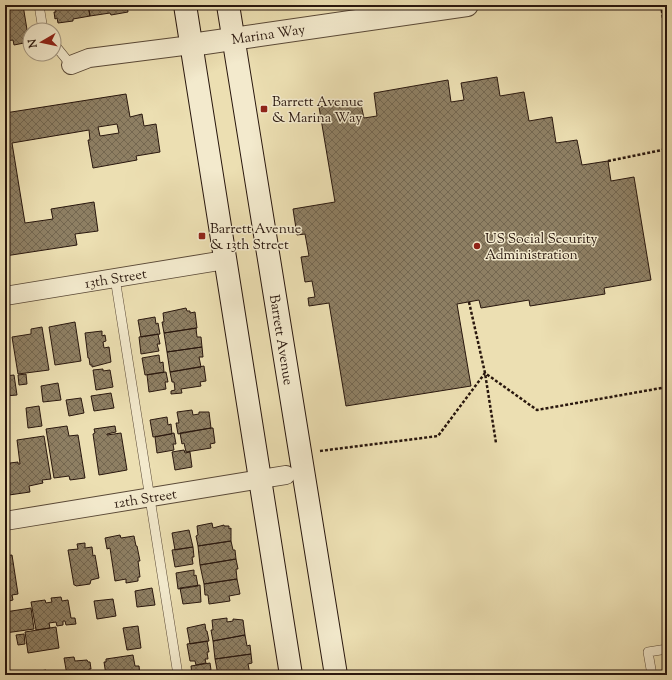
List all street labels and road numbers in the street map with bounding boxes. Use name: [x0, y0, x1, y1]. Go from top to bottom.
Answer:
street label: Marina Way: [230, 21, 307, 51]
street label: 13th Street: [83, 265, 149, 295]
street label: Barrett Avenue: [263, 293, 297, 387]
street label: 12th Street: [113, 485, 179, 515]

